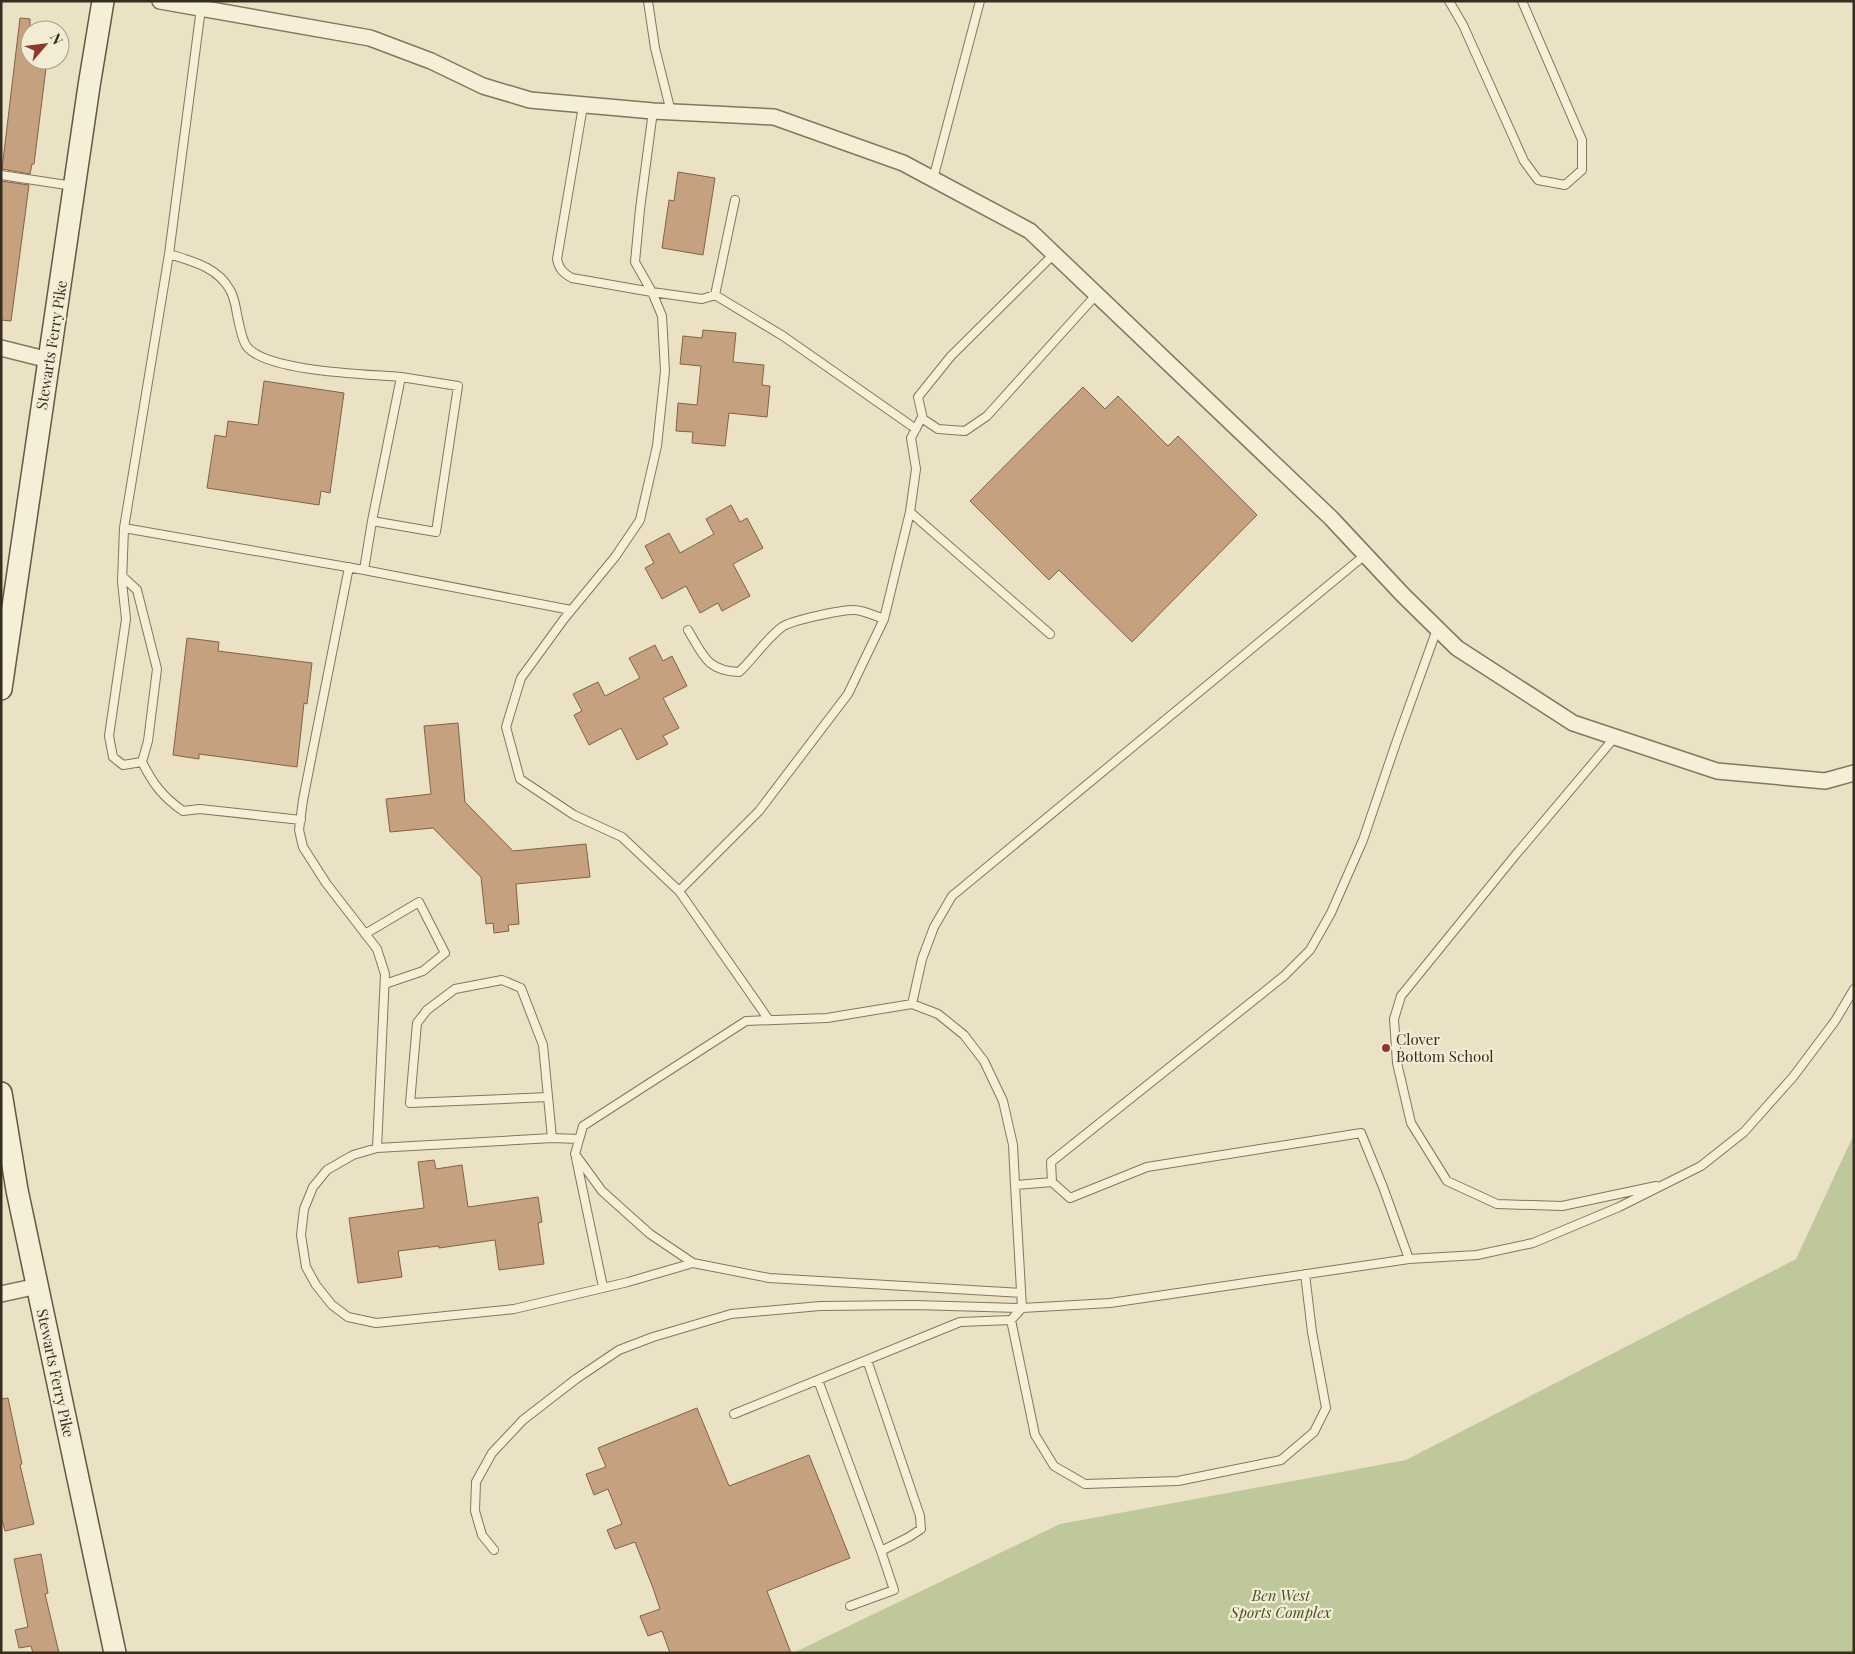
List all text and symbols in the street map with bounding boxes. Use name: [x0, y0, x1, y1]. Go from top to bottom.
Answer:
north arrow: [20, 20, 70, 70]
text: N: [46, 30, 68, 48]
street label: Stewarts Ferry Pike: [31, 279, 71, 411]
place label: Clover Bottom School: [1396, 1029, 1494, 1066]
marker: Clover Bottom School: [1380, 1042, 1392, 1054]
street label: Stewarts Ferry Pike: [33, 1307, 79, 1439]
park label: Ben West Sports Complex: [1230, 1585, 1332, 1622]

